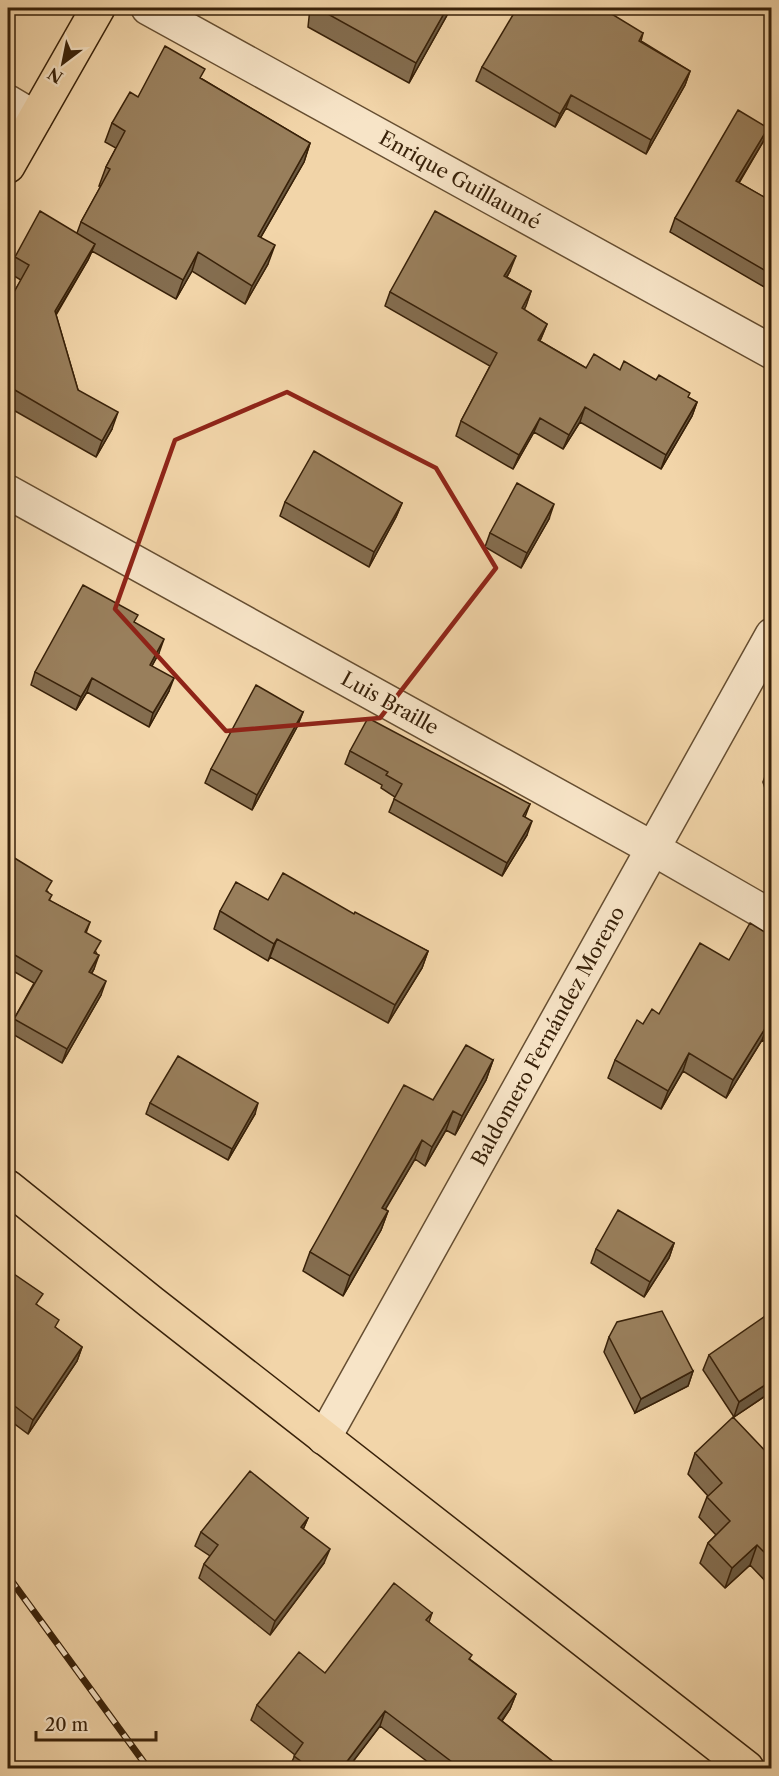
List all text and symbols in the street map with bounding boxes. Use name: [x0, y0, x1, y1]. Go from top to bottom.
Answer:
north arrow: [33, 33, 93, 93]
text: N: [44, 64, 66, 88]
street label: Enrique Guillaumé: [375, 126, 545, 234]
street label: Luis Braille: [337, 666, 443, 740]
street label: Baldomero Fernández Moreno: [466, 902, 630, 1170]
scale bar: [36, 1704, 156, 1742]
text: 20 m: [45, 1714, 89, 1736]

